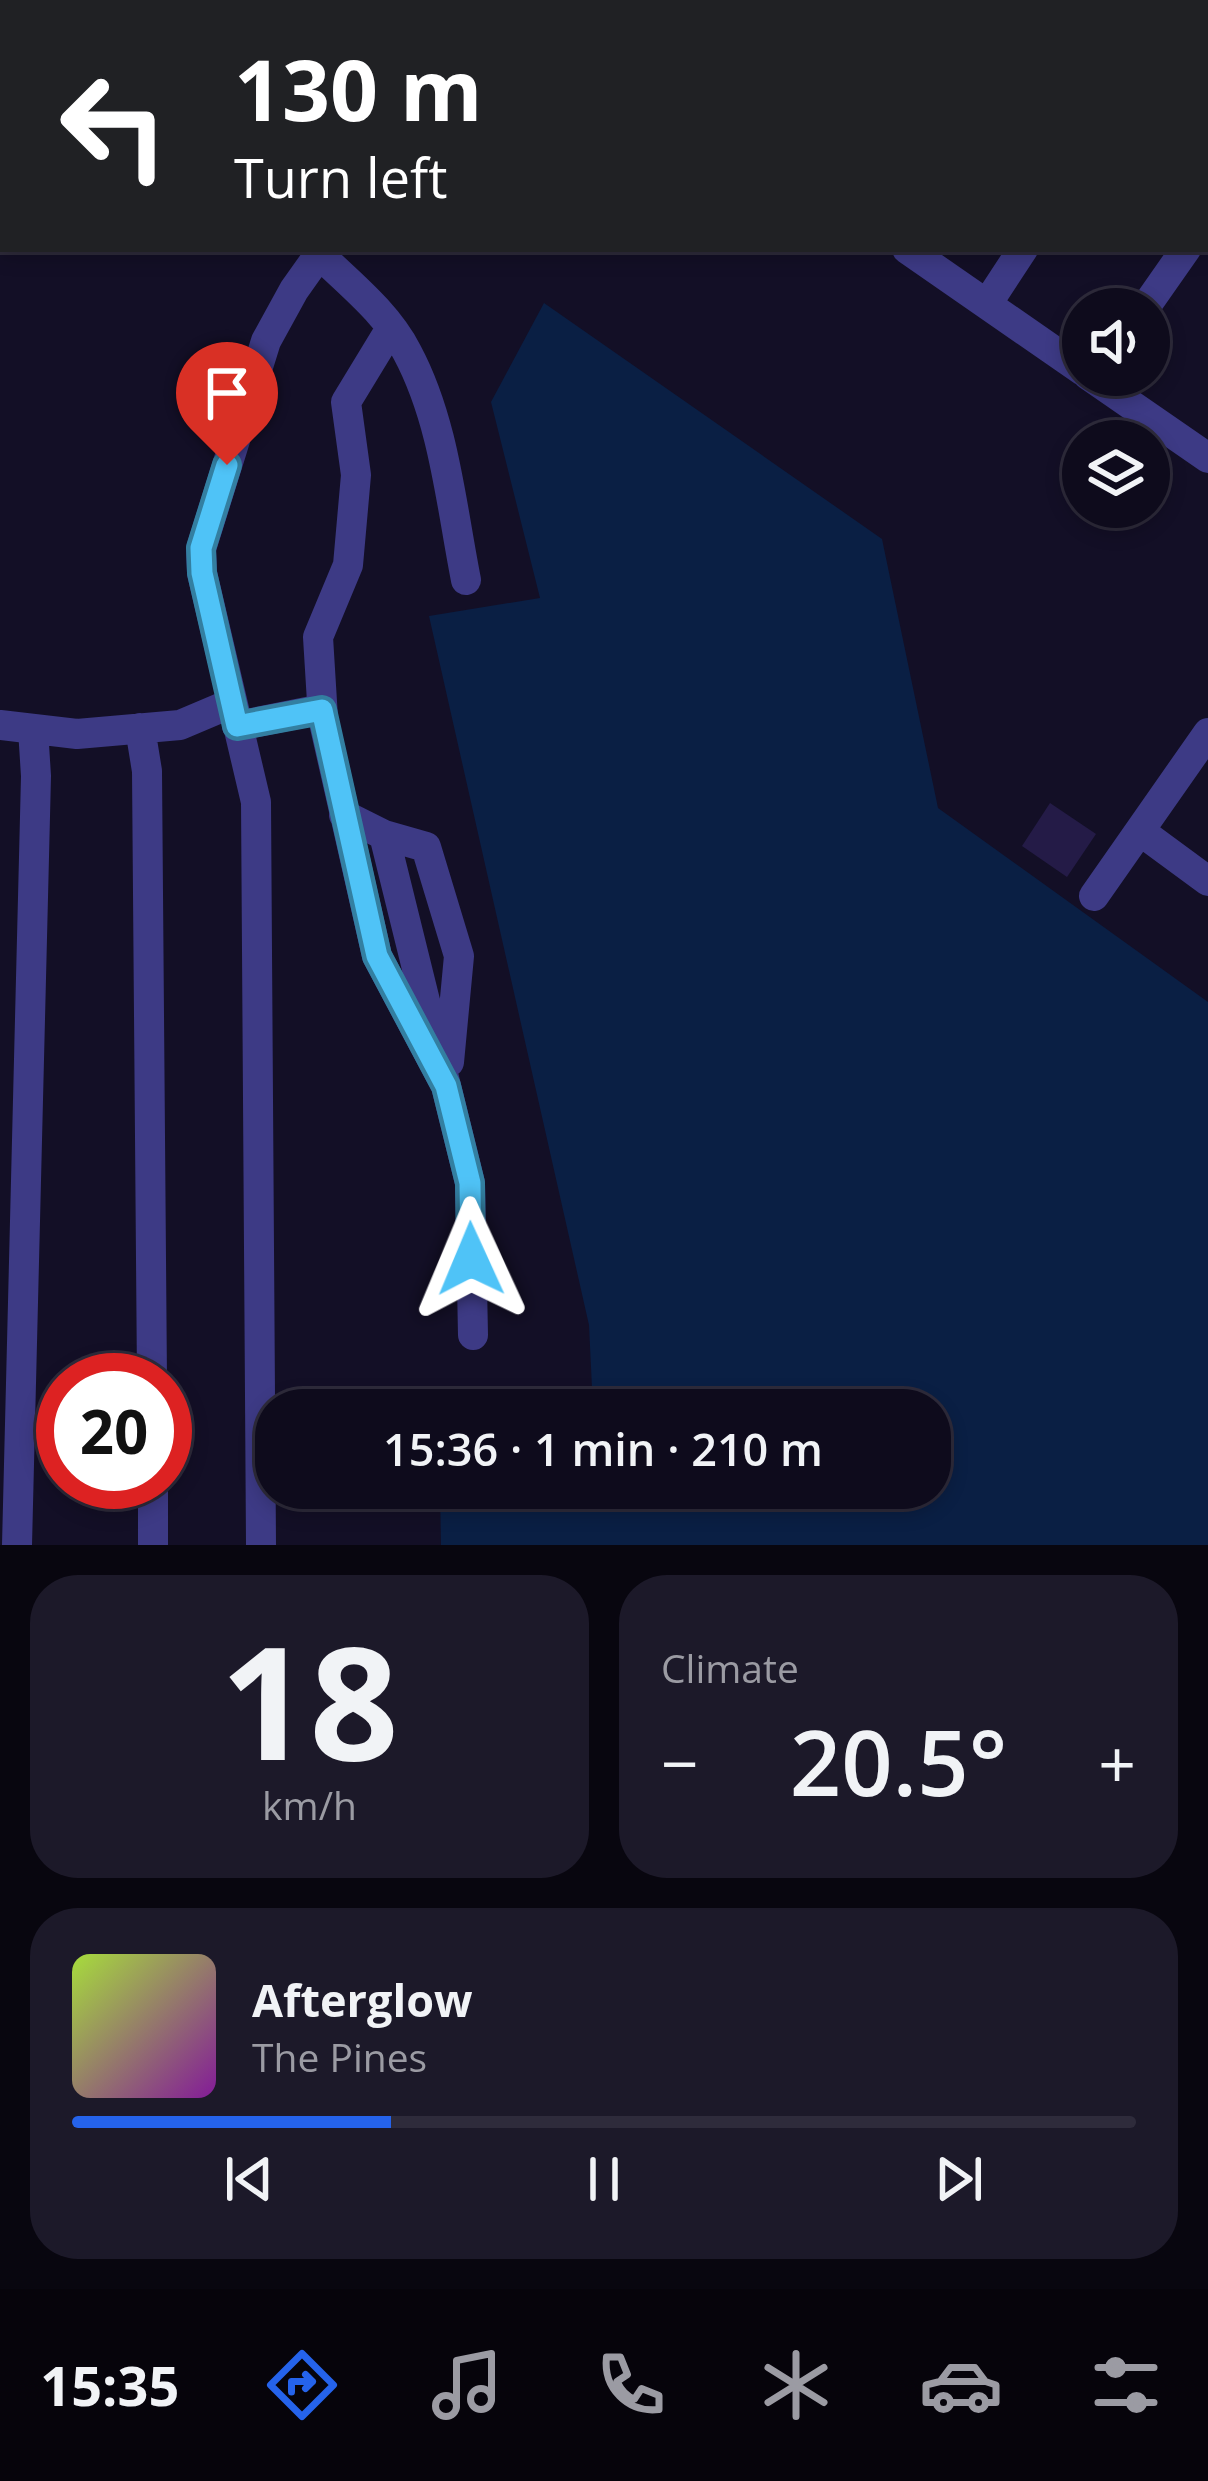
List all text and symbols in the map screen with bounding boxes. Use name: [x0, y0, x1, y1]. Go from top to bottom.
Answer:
text: 130 m: [234, 31, 482, 146]
icon: left: [36, 48, 192, 204]
text: Turn left: [234, 140, 447, 214]
map controls: [1062, 288, 1170, 528]
button: sound: [1062, 288, 1170, 396]
pin: [176, 342, 278, 465]
icon: arrive: [194, 360, 260, 426]
button: layers: [1062, 420, 1170, 528]
position arrow: [408, 1196, 534, 1322]
speed limit sign: 20: [36, 1353, 192, 1509]
text: 15:36 · 1 min · 210 m: [383, 1418, 823, 1479]
text: 18: [220, 1593, 399, 1806]
text: Climate: [661, 1641, 799, 1694]
text: 20.5°: [790, 1700, 1007, 1822]
text: −: [661, 1717, 699, 1807]
text: +: [1098, 1717, 1136, 1807]
text: km/h: [262, 1778, 357, 1831]
text: Afterglow: [252, 1969, 473, 2030]
text: The Pines: [252, 2030, 427, 2083]
icon: previous: [216, 2146, 282, 2212]
icon: pause: [571, 2146, 637, 2212]
icon: next: [926, 2146, 992, 2212]
icon: directions: [260, 2343, 344, 2427]
icon: music: [425, 2343, 509, 2427]
icon: phone: [589, 2343, 673, 2427]
icon: climate: [754, 2343, 838, 2427]
icon: car: [919, 2343, 1003, 2427]
icon: filters: [1084, 2343, 1168, 2427]
text: 15:35: [40, 2348, 179, 2422]

